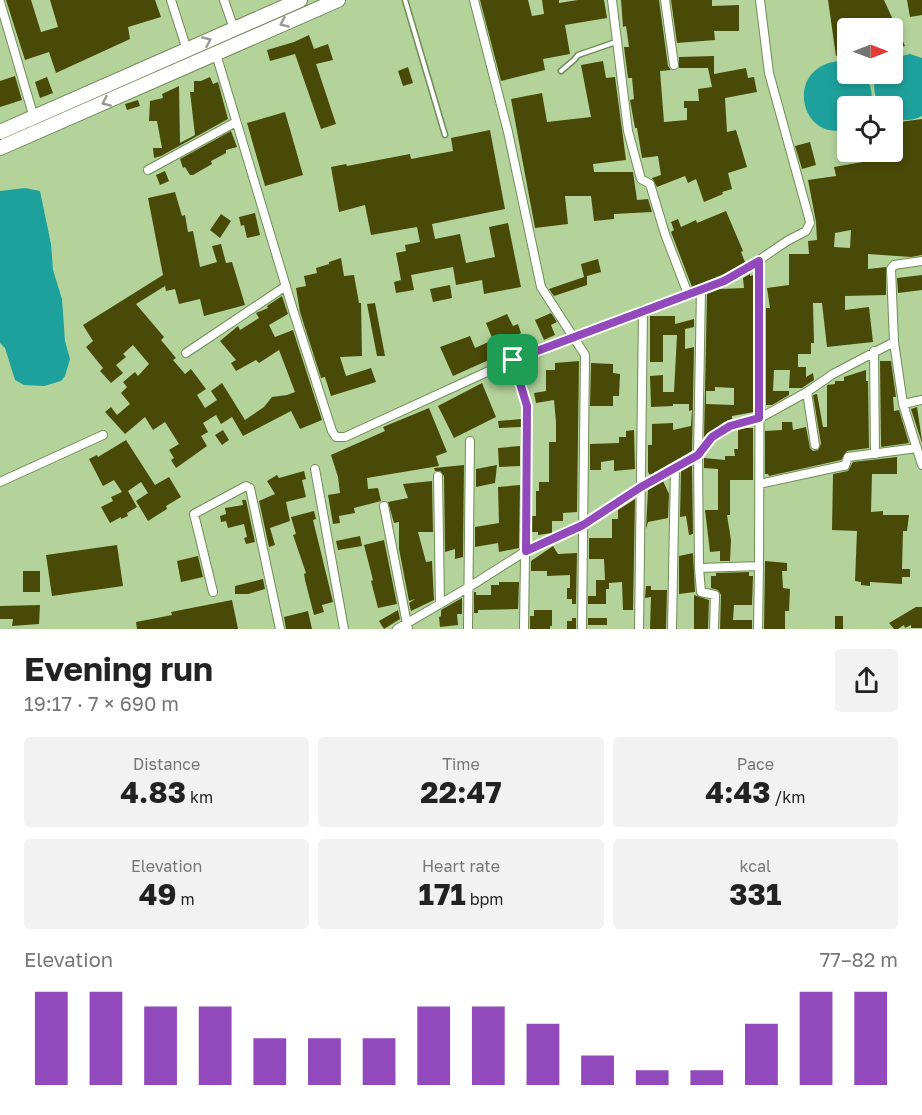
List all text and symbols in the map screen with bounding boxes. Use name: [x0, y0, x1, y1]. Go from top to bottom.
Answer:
one-way arrow: [280, 16, 291, 28]
north arrow: [837, 18, 903, 84]
map controls: [837, 18, 903, 162]
one-way arrow: [201, 36, 212, 48]
one-way arrow: [101, 94, 112, 106]
button: locate: [837, 96, 903, 162]
pin: [487, 334, 538, 385]
icon: arrive: [496, 343, 529, 376]
text: Evening run: [24, 649, 213, 688]
button: share: [835, 649, 898, 712]
text: 19:17 · 7 × 690 m: [24, 691, 179, 715]
text: Distance: [133, 754, 200, 774]
text: Time: [442, 754, 480, 774]
text: Pace: [737, 754, 774, 774]
text: 4.83: [120, 774, 186, 810]
text: 22:47: [420, 774, 502, 810]
text: 4:43: [705, 774, 771, 810]
text: km: [186, 787, 213, 807]
text: /km: [771, 787, 805, 807]
text: Elevation: [131, 856, 202, 876]
text: Heart rate: [422, 856, 500, 876]
text: kcal: [740, 856, 771, 876]
text: 49: [139, 876, 176, 912]
text: 171: [418, 876, 466, 912]
text: 331: [729, 876, 781, 912]
text: m: [176, 889, 195, 909]
text: bpm: [466, 889, 504, 909]
text: Elevation: [24, 947, 113, 971]
text: 77–82 m: [820, 947, 898, 971]

